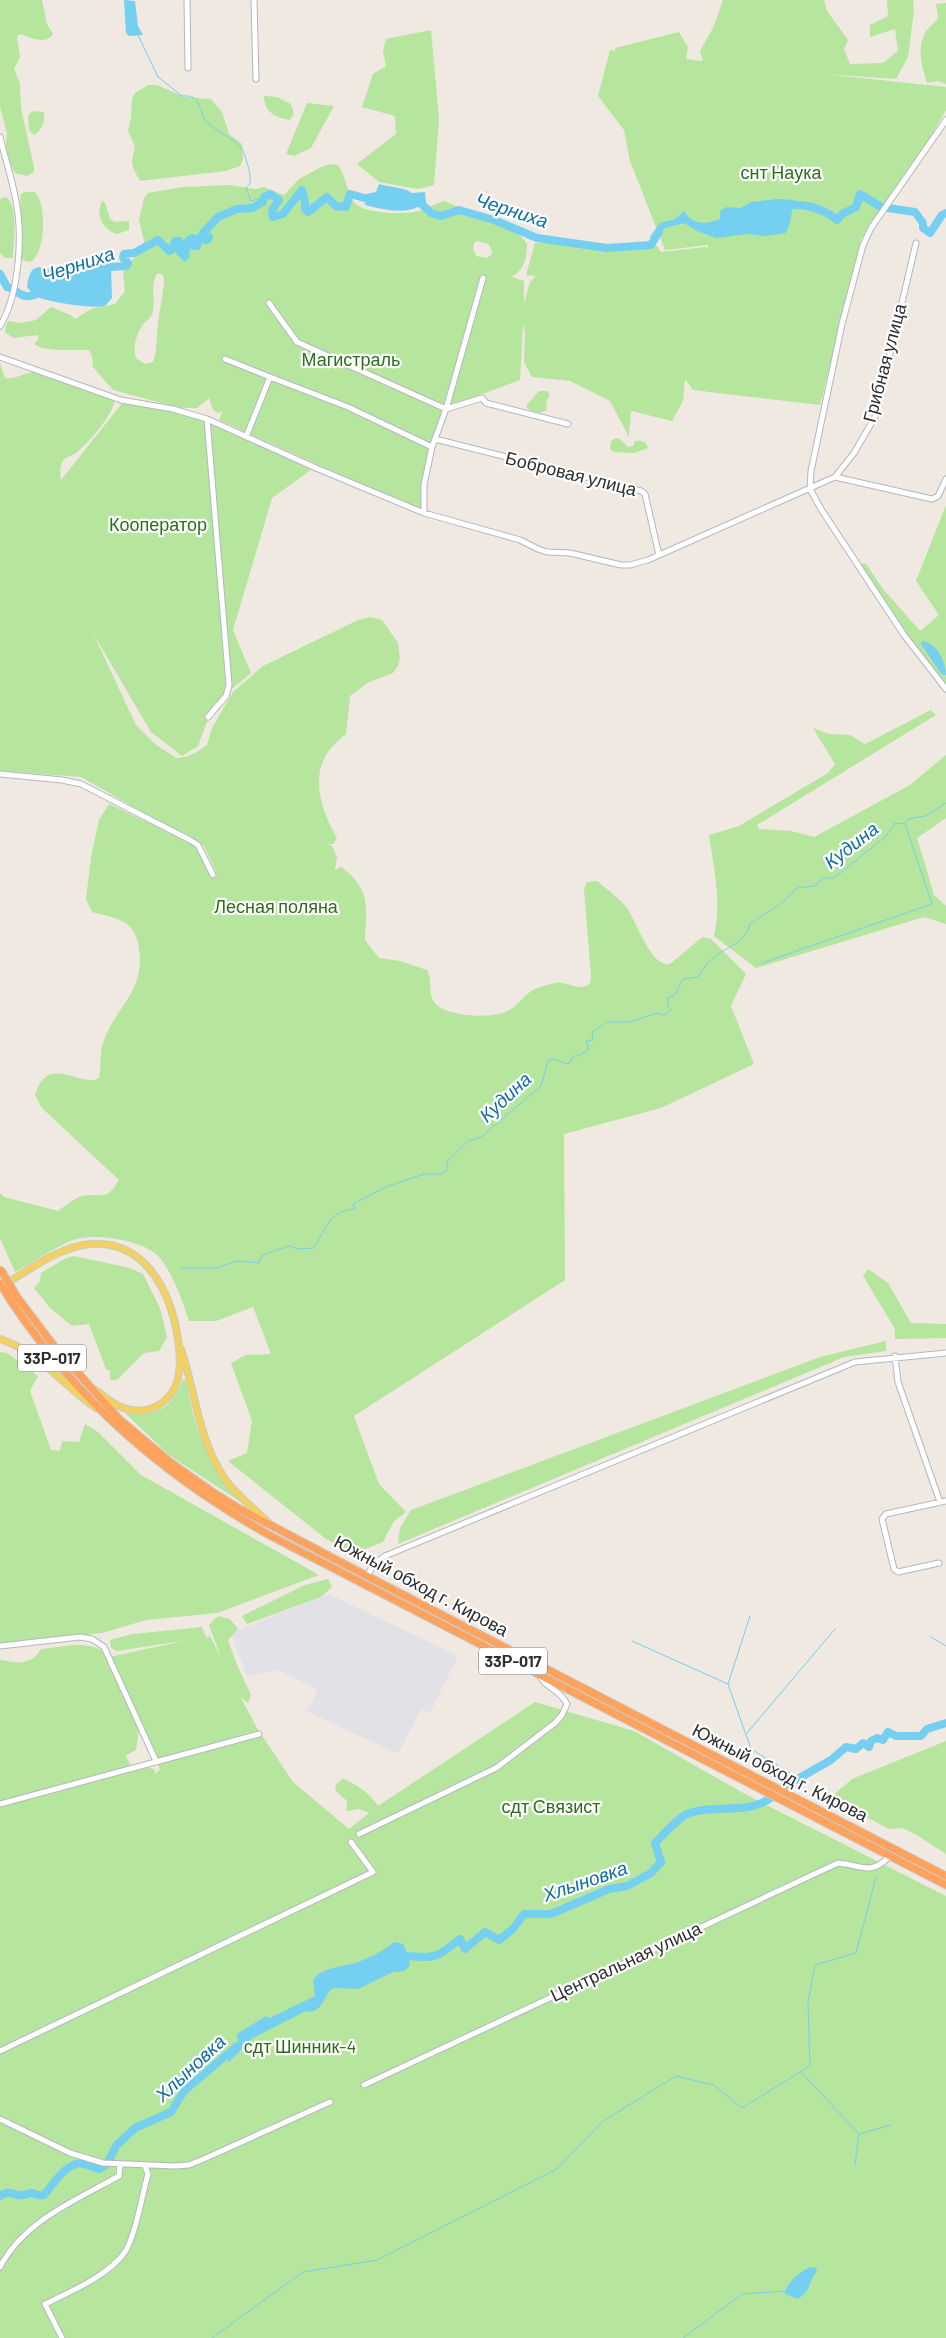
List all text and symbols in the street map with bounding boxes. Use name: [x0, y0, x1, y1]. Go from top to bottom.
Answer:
park label: снт Наука: [741, 161, 822, 183]
water label: Черниха: [473, 187, 551, 232]
water label: Черниха: [39, 241, 117, 286]
street label: Грибная улица: [858, 300, 911, 424]
park label: Магистраль: [302, 348, 400, 370]
street label: Бобровая улица: [503, 446, 640, 500]
park label: Кооператор: [109, 513, 207, 535]
water label: Кудина: [819, 816, 882, 873]
park label: Лесная поляна: [214, 895, 339, 917]
water label: Кудина: [474, 1067, 535, 1126]
road number: 33Р-017: [18, 1345, 86, 1372]
street label: Южный обход г. Кирова: [331, 1530, 513, 1641]
road number: 33Р-017: [479, 1648, 547, 1674]
street label: Южный обход г. Кирова: [689, 1718, 873, 1826]
park label: сдт Связист: [501, 1795, 601, 1817]
water label: Хлыновка: [539, 1855, 630, 1906]
street label: Центральная улица: [547, 1916, 706, 2006]
water label: Хлыновка: [149, 2029, 230, 2107]
park label: сдт Шинник-4: [244, 2035, 356, 2057]

